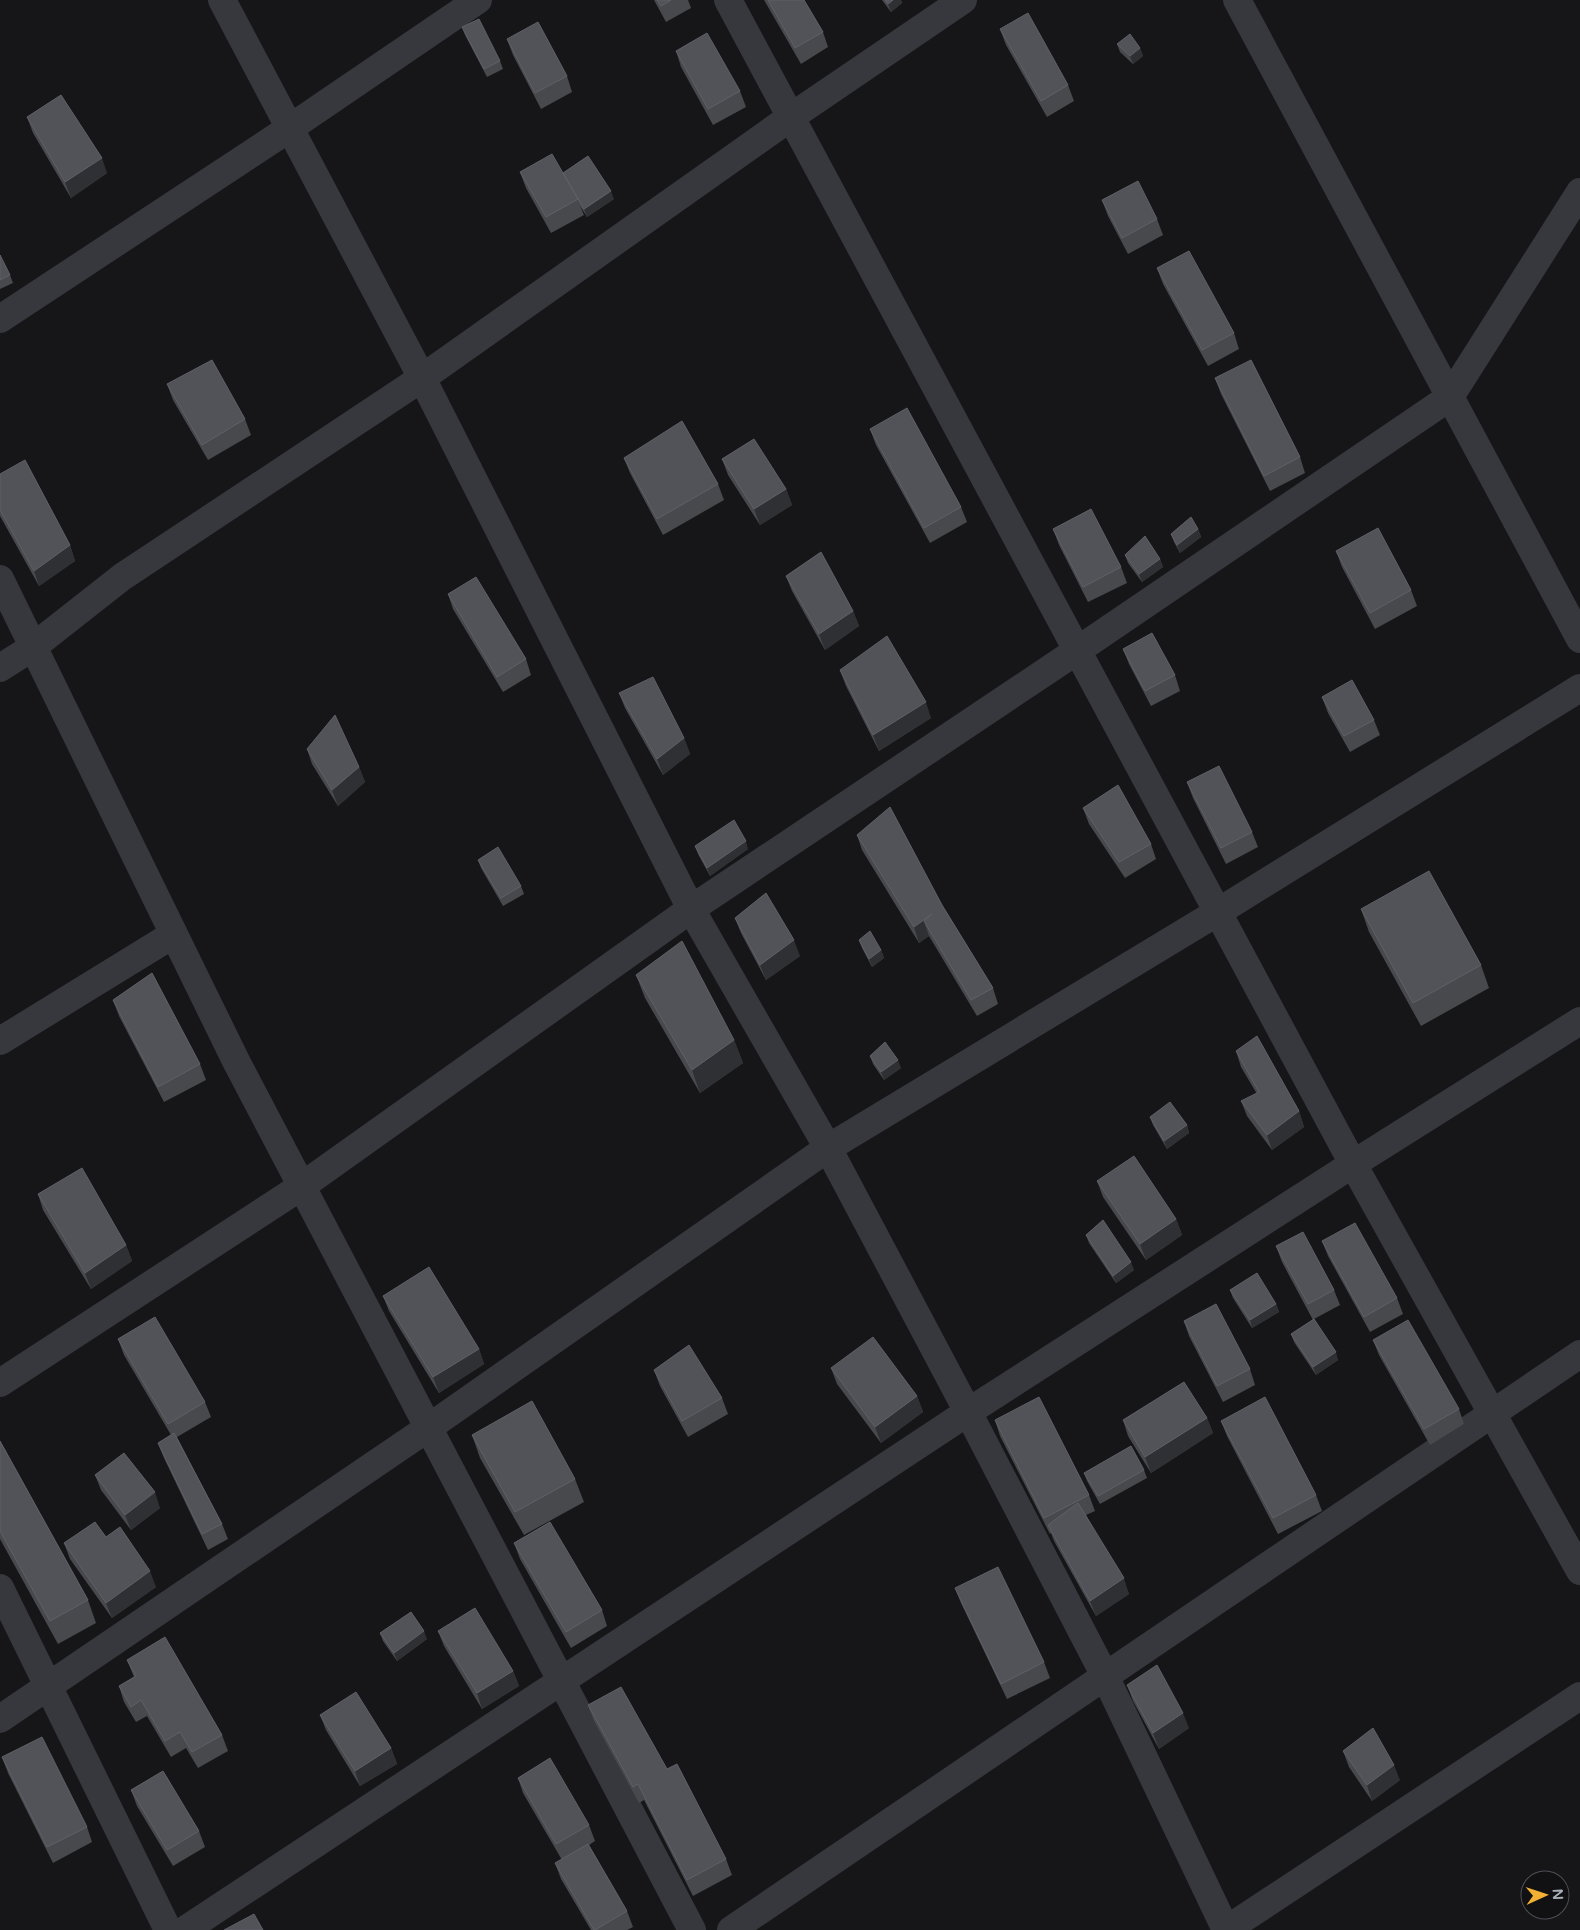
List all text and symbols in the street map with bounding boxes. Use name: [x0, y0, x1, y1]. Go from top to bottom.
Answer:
north arrow: [1520, 1870, 1570, 1920]
text: N: [1549, 1888, 1566, 1900]

